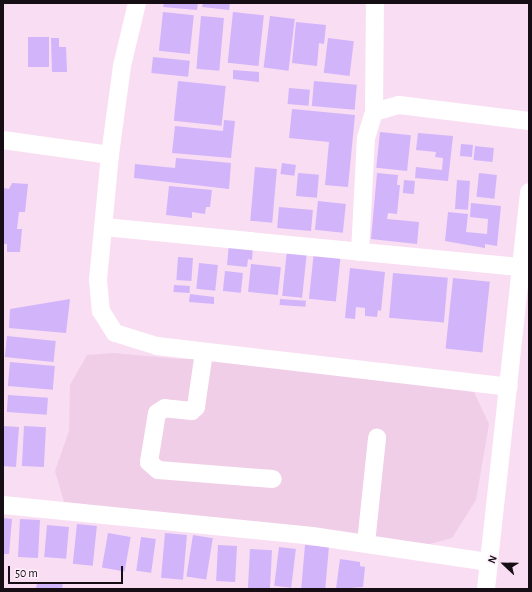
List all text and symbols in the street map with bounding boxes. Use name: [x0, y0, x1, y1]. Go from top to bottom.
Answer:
north arrow: [484, 544, 524, 584]
text: N: [486, 554, 499, 565]
scale bar: [10, 558, 125, 584]
text: 50 m: [15, 567, 38, 579]

